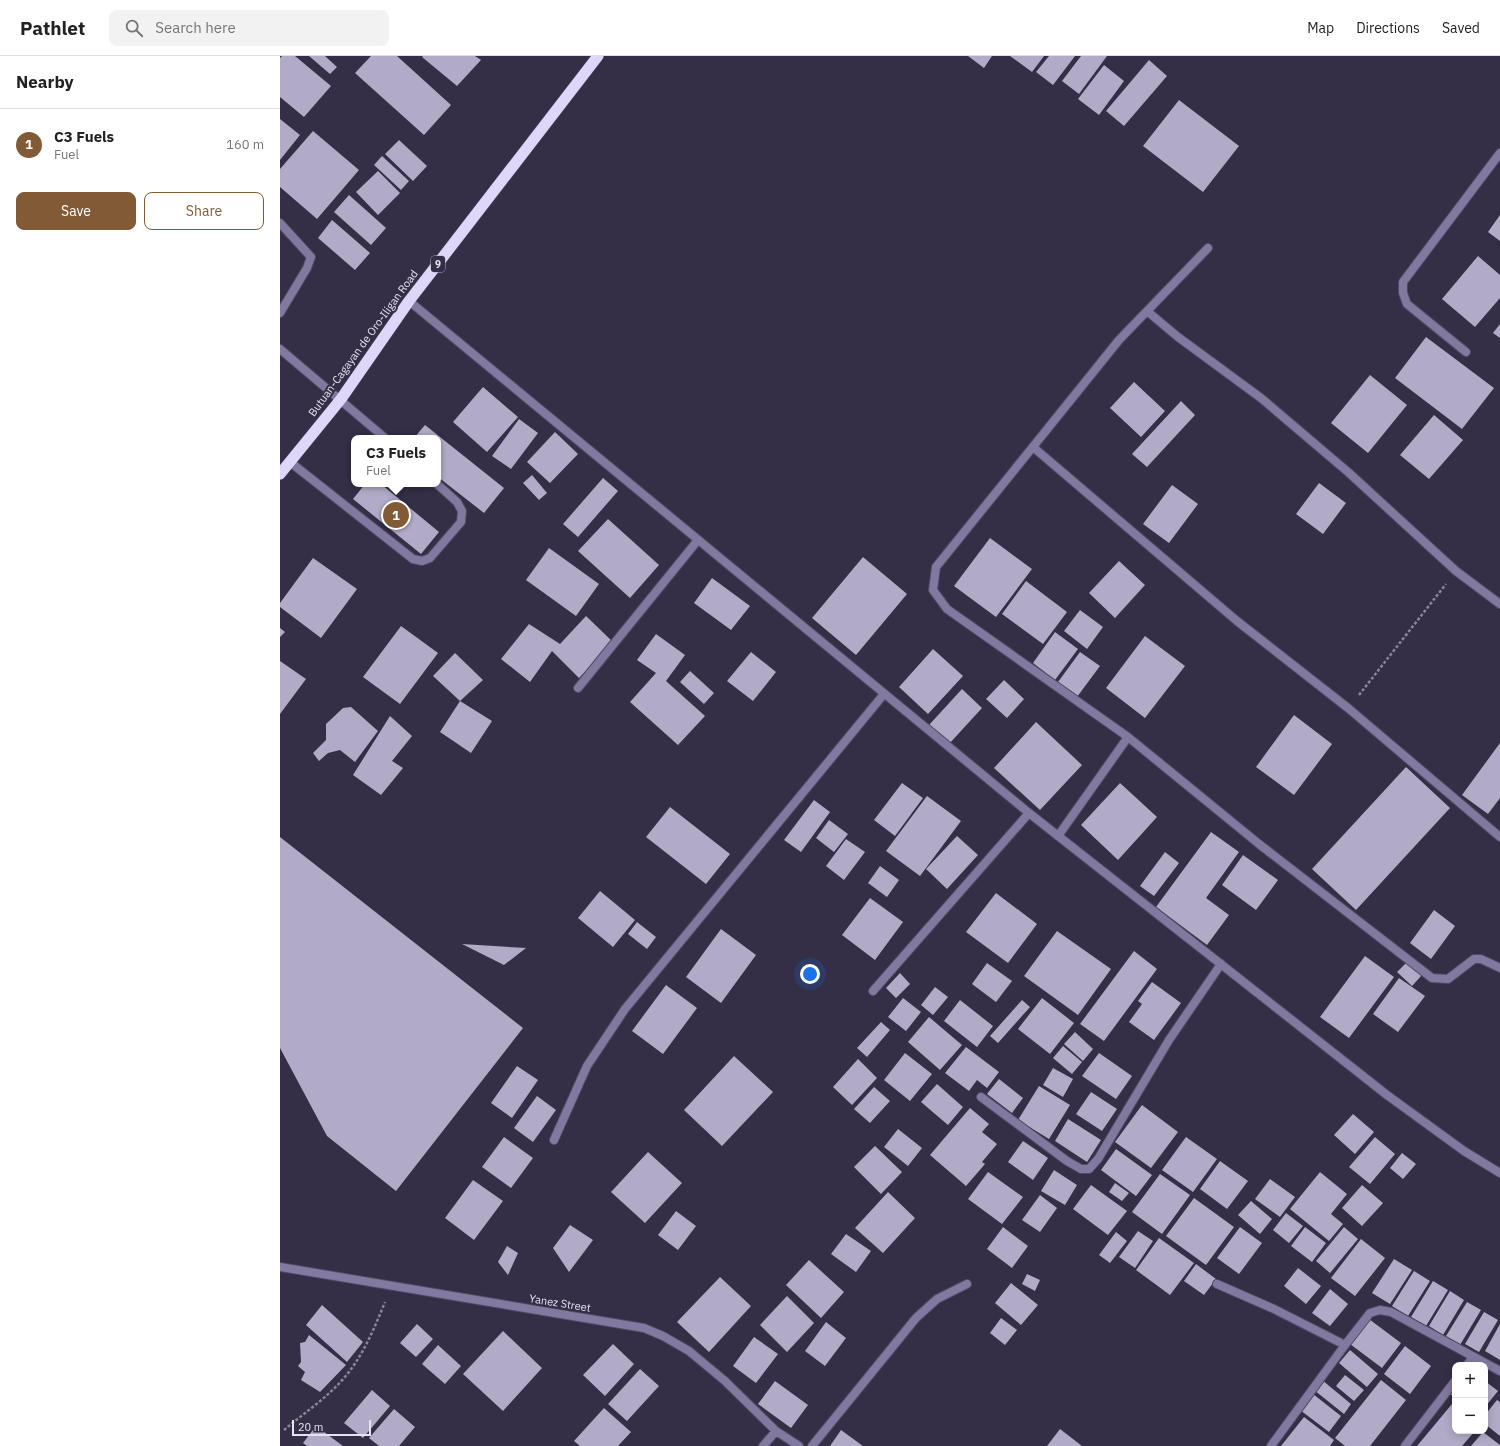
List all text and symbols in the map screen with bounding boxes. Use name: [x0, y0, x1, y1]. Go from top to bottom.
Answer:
search box: [109, 10, 389, 46]
text: Pathlet: [20, 16, 85, 40]
icon: search: [123, 17, 145, 39]
text: Search here: [155, 18, 236, 37]
text: Map: [1307, 19, 1334, 37]
text: Directions: [1356, 19, 1420, 37]
text: Saved: [1442, 19, 1480, 37]
text: Nearby: [16, 71, 74, 93]
text: C3 Fuels: [54, 127, 114, 146]
text: 1: [25, 136, 33, 153]
text: 160 m: [226, 136, 264, 153]
text: Fuel: [54, 146, 79, 163]
button: Save: [16, 192, 136, 230]
button: Share: [144, 192, 264, 230]
road number: 9: [431, 256, 445, 272]
street label: Butuan-Cagayan de Oro-Iligan Road: [305, 267, 421, 419]
popup: [351, 435, 441, 487]
text: C3 Fuels: [366, 443, 426, 462]
text: Fuel: [366, 462, 391, 479]
pin: 1: [383, 500, 409, 530]
your location: [800, 964, 820, 984]
street label: Yanez Street: [528, 1291, 592, 1315]
map controls: [1452, 1362, 1488, 1434]
button: +: [1452, 1362, 1488, 1398]
button: −: [1452, 1398, 1488, 1434]
scale bar: [292, 1418, 371, 1437]
text: 20 m: [298, 1420, 323, 1434]

